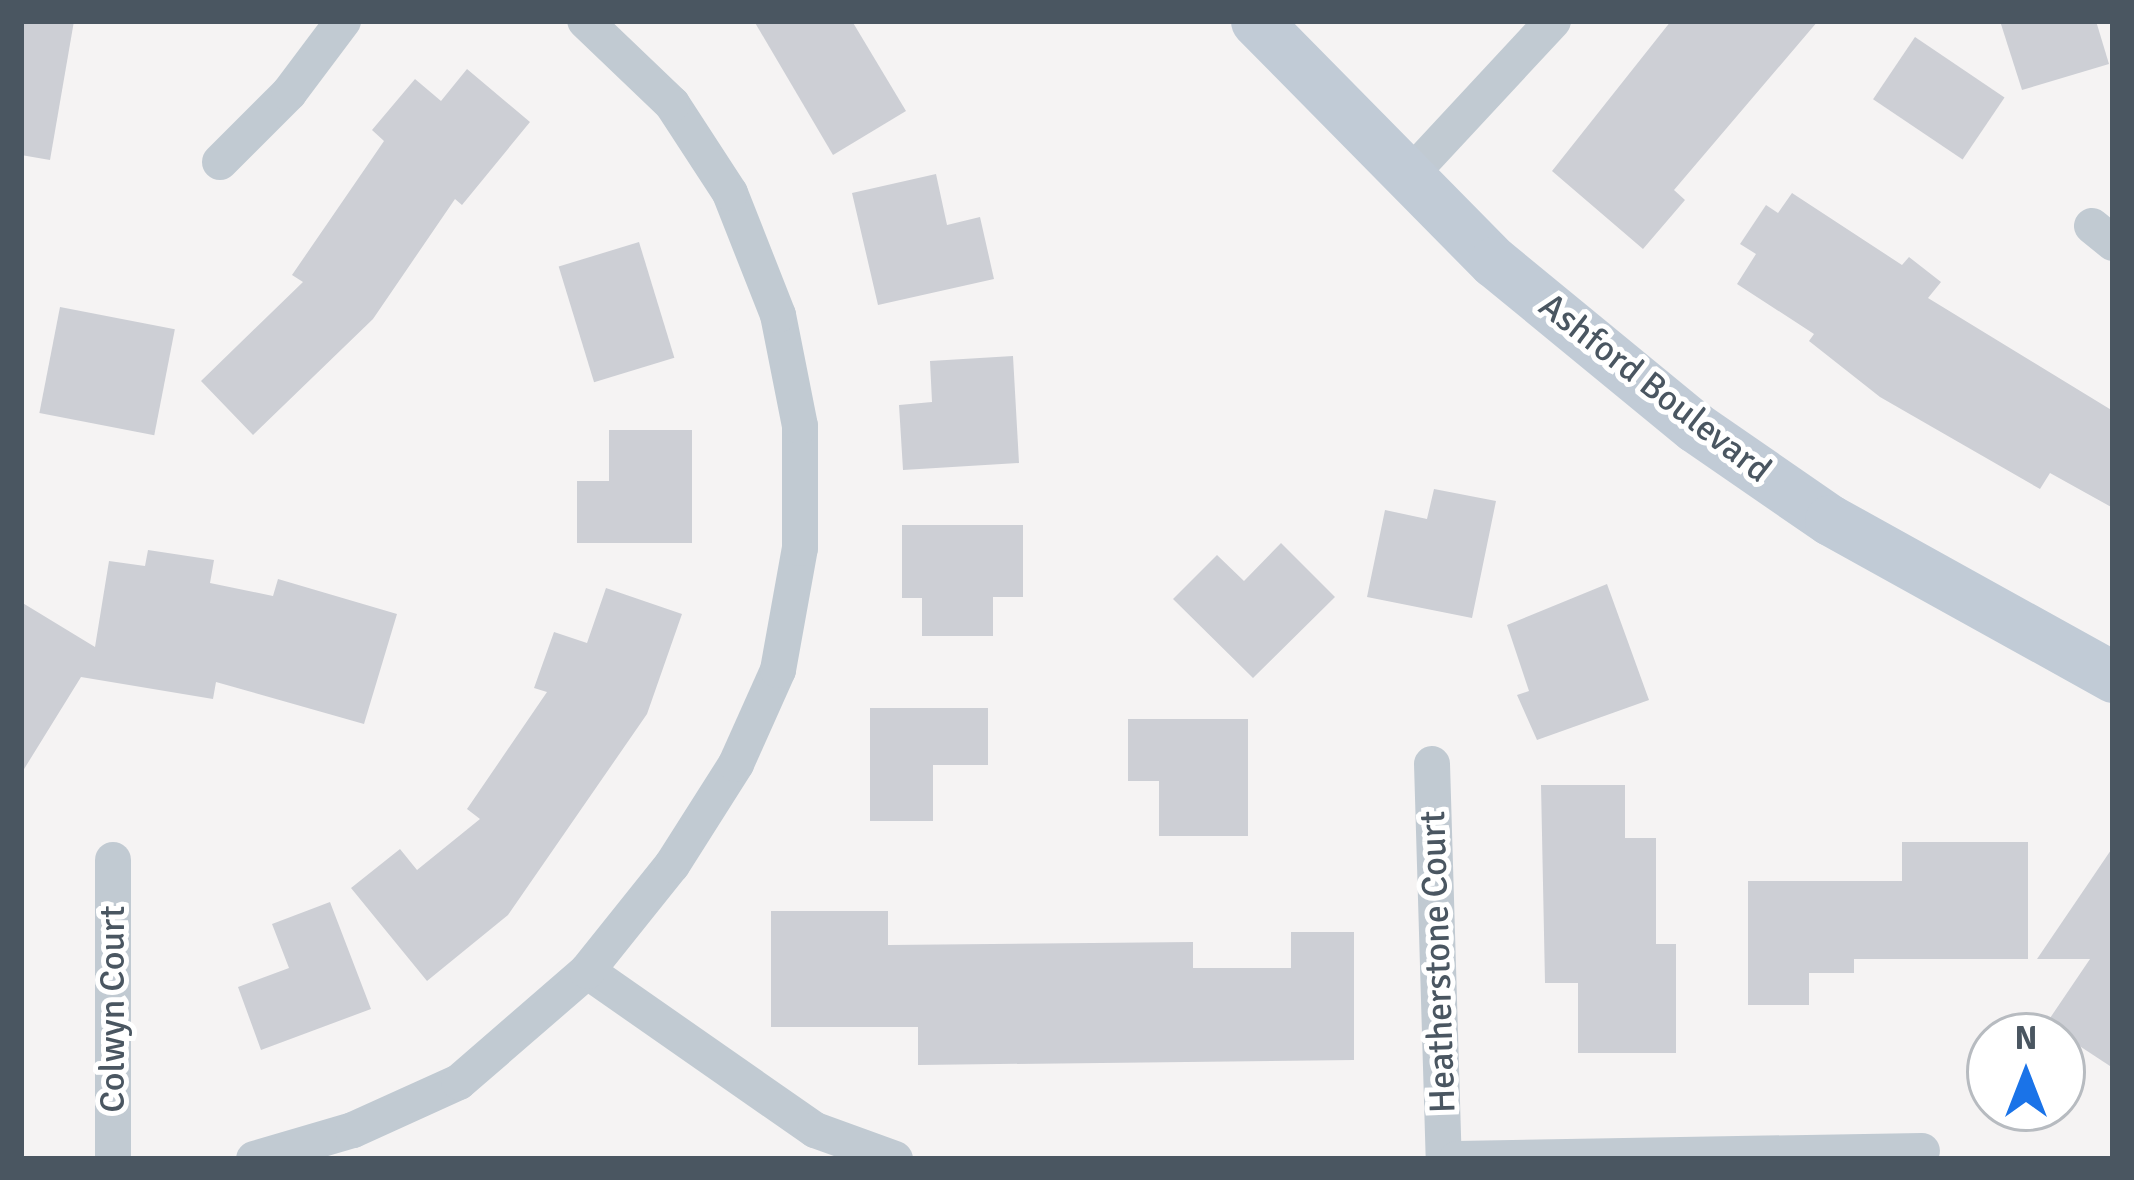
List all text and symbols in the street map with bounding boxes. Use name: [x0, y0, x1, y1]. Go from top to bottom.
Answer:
street label: Ashford Boulevard: [1530, 284, 1780, 492]
street label: Heatherstone Court: [1411, 810, 1465, 1114]
street label: Colwyn Court: [91, 905, 135, 1113]
north arrow: [1966, 1012, 2086, 1132]
text: N: [2015, 1018, 2037, 1059]

